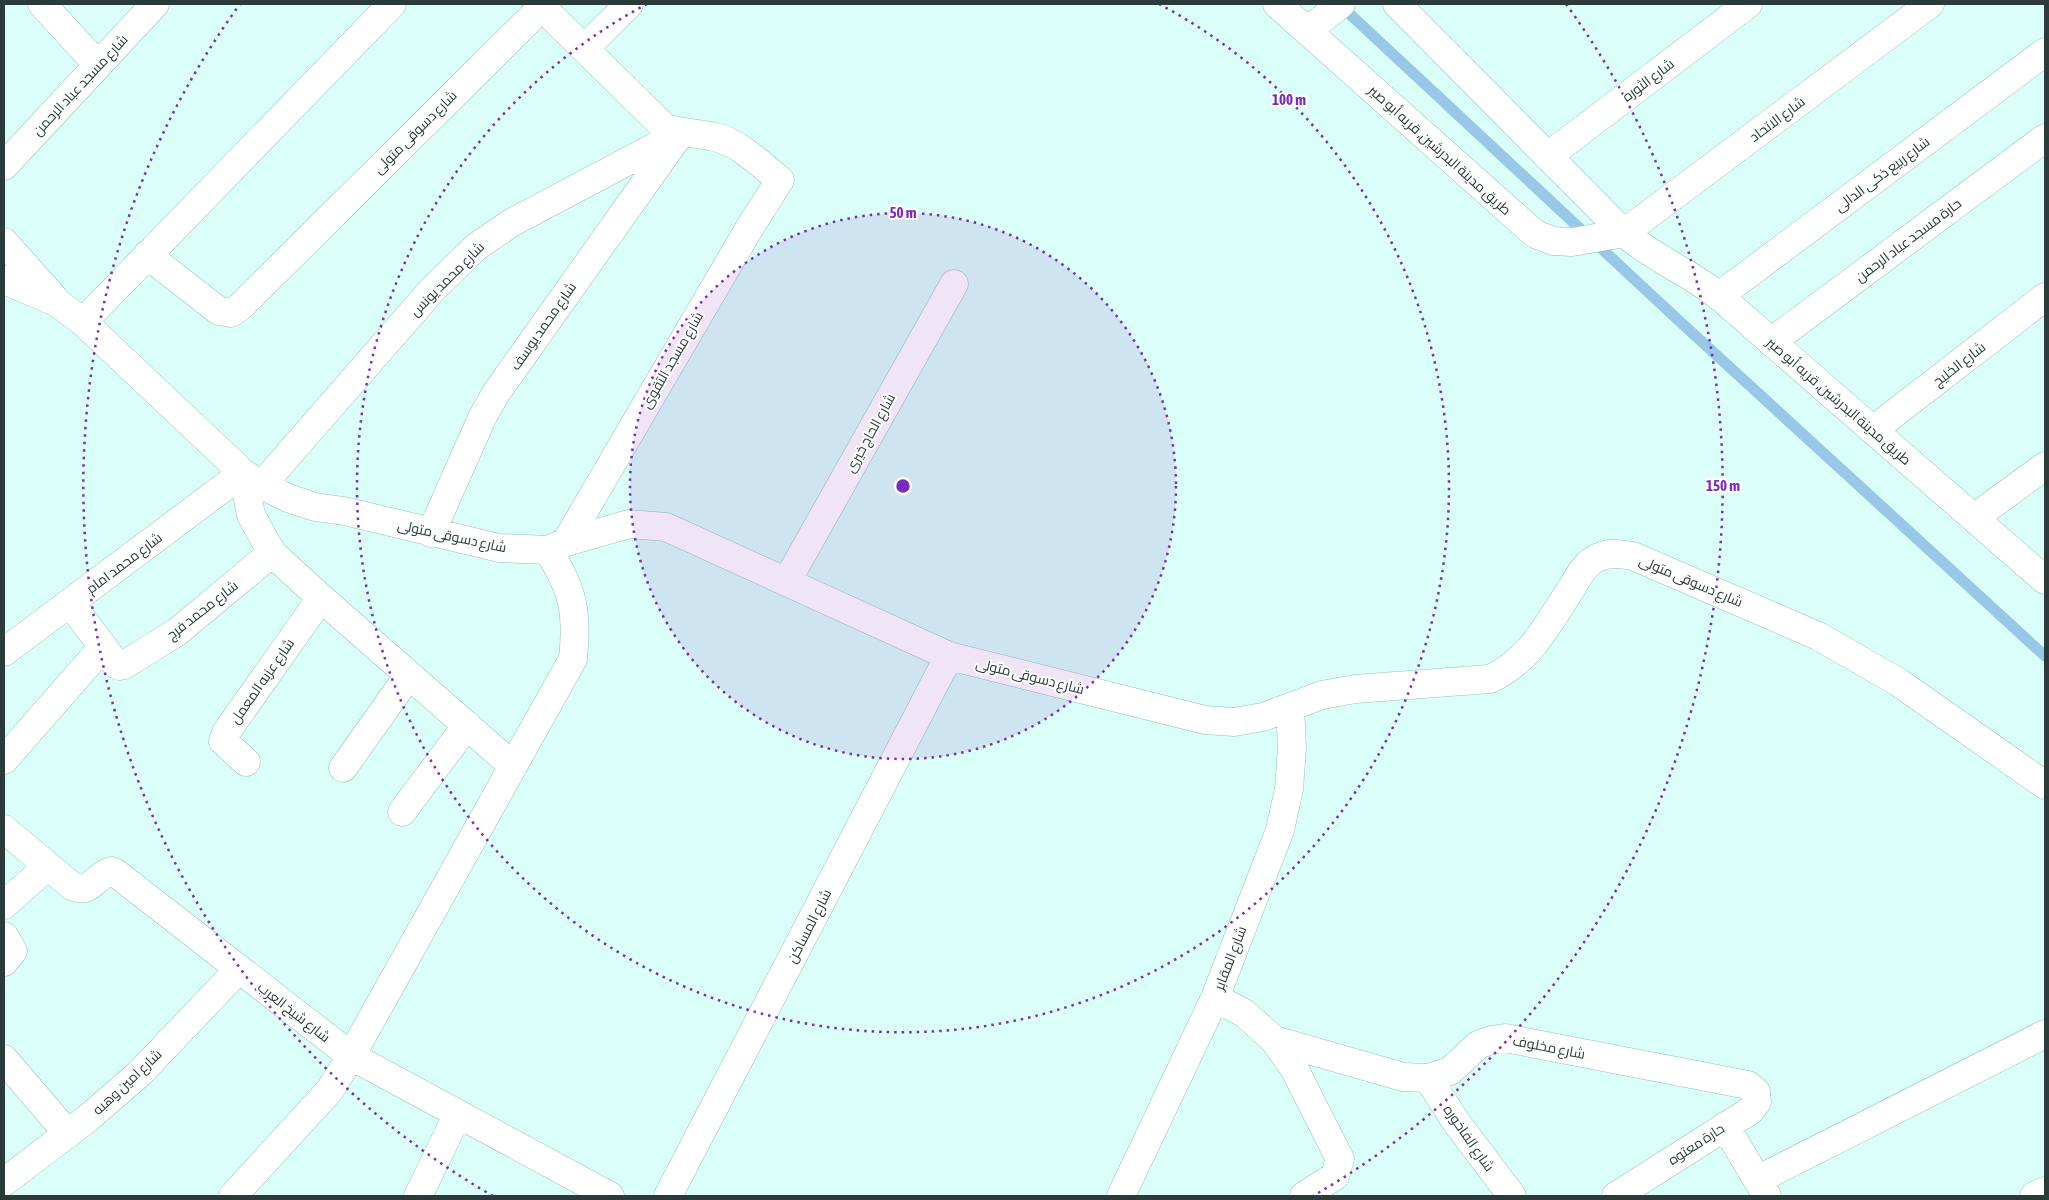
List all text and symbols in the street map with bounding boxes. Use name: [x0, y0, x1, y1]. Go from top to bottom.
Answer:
street label: شارع مسجد عباد الرحمن: [29, 31, 132, 139]
street label: شارع الثوره: [1619, 55, 1678, 105]
street label: طريق مدينة البدرشين, قريه أبو صير: [1364, 80, 1515, 219]
street label: شارع دسوقى متولى: [370, 87, 461, 178]
text: 100 m: [1272, 91, 1306, 108]
street label: شارع الاتحاد: [1746, 93, 1808, 146]
street label: شارع ربيع ذكى الدالى: [1832, 133, 1933, 216]
street label: حارة مسجد عباد الرحمن: [1852, 195, 1964, 285]
text: 50 m: [890, 204, 917, 221]
street label: شارع محمد يونس: [407, 239, 488, 320]
street label: شارع محمد يوسف: [507, 279, 580, 374]
street label: شارع مسجد التقوى: [638, 309, 707, 412]
street label: طريق مدينة البدرشين, قريه أبو صير: [1762, 333, 1915, 469]
street label: شارع الخليج: [1930, 339, 1989, 390]
street label: شارع الحاج خيرى: [842, 391, 899, 476]
centre of rings: [894, 477, 912, 495]
text: 150 m: [1706, 477, 1740, 494]
street label: شارع دسوقى متولى: [396, 517, 508, 556]
street label: شارع محمد امام: [83, 529, 166, 598]
street label: شارع دسوقى متولى: [1636, 552, 1745, 611]
street label: شارع محمد فرج: [163, 577, 241, 644]
street label: شارع عزبه المعمل: [227, 635, 298, 727]
street label: شارع دسوقى متولى: [974, 655, 1086, 698]
street label: شارع المساكن: [784, 886, 835, 966]
street label: شارع المقابر: [1210, 924, 1250, 993]
street label: شارع شيخ العرب: [254, 979, 333, 1046]
street label: شارع مخلوف: [1511, 1032, 1587, 1063]
street label: شارع امين وهبه: [89, 1046, 166, 1119]
street label: شارع الفاخوره: [1439, 1102, 1498, 1175]
street label: حارة معتوه: [1665, 1120, 1727, 1168]

